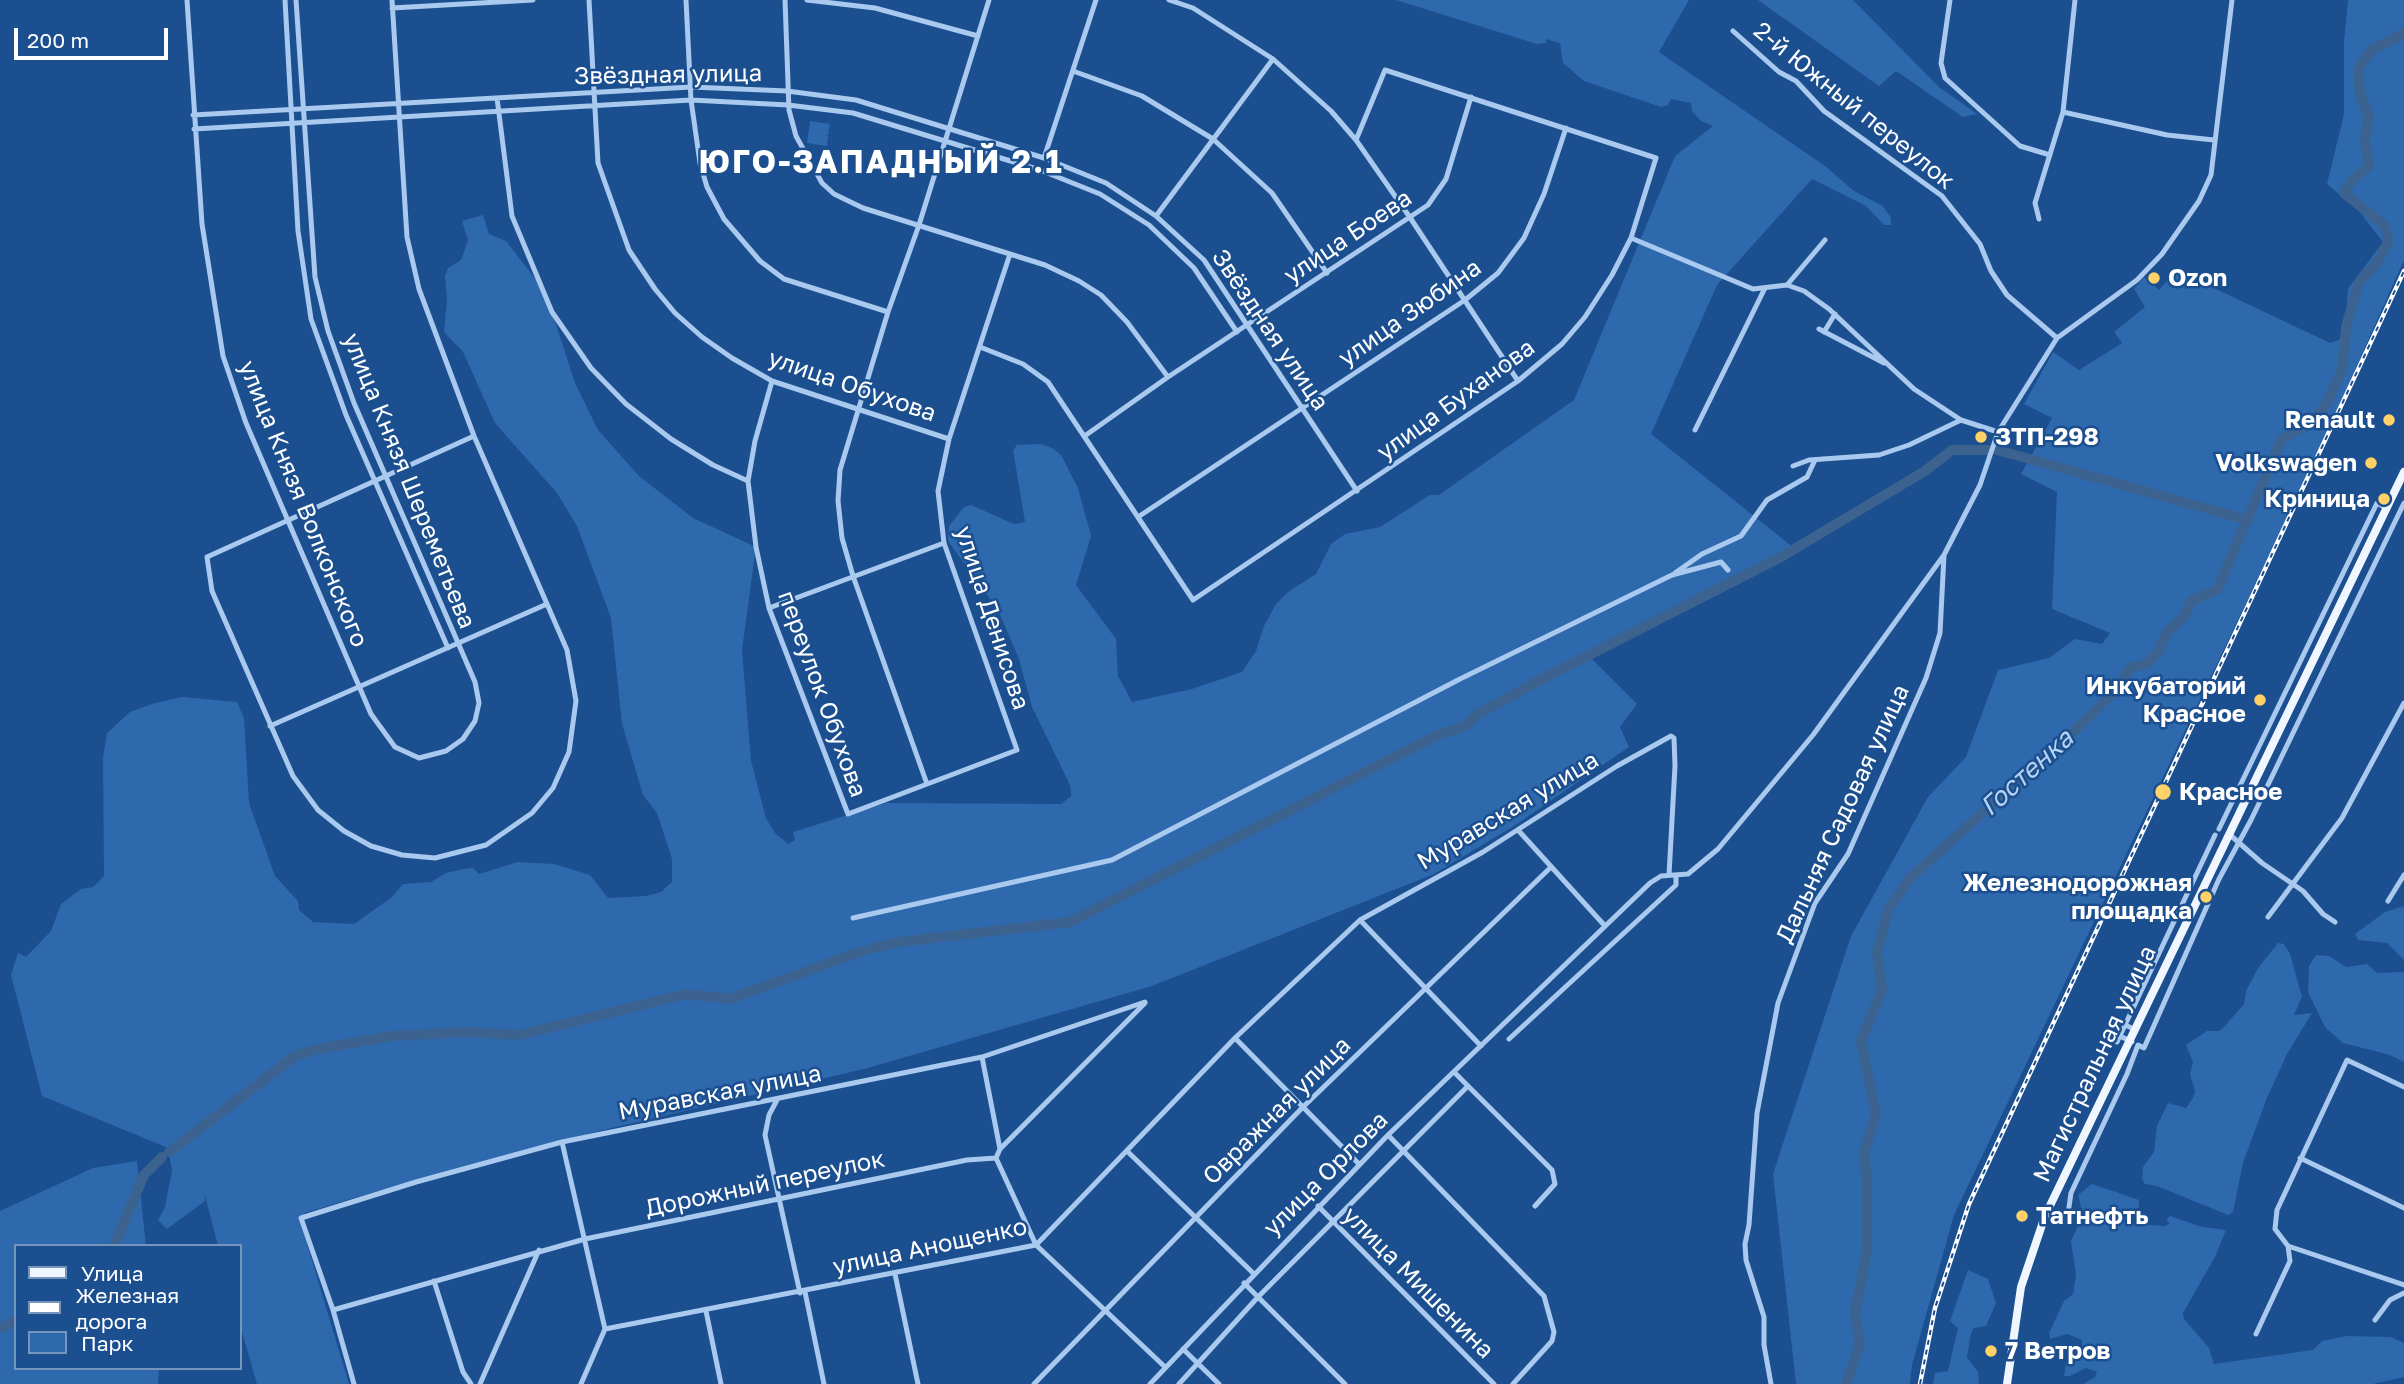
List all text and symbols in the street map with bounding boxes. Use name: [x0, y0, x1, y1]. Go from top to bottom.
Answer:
scale bar: [18, 14, 172, 58]
street label: 2-й Южный переулок: [1748, 16, 1960, 196]
text: 200 m: [27, 27, 89, 53]
street label: Звёздная улица: [574, 59, 762, 91]
district label: ЮГО-ЗАПАДНЫЙ 2.1: [700, 144, 1062, 182]
street label: улица Боева: [1279, 184, 1417, 290]
street label: Звёздная улица: [1205, 244, 1335, 416]
street label: улица Зюбина: [1333, 253, 1487, 373]
place label: Ozon: [2168, 264, 2227, 292]
marker: Ozon: [2146, 270, 2162, 286]
street label: улица Князя Шереметьева: [336, 329, 482, 633]
street label: улица Буханова: [1372, 333, 1540, 467]
street label: улица Обухова: [764, 344, 940, 428]
street label: улица Князя Волконского: [232, 357, 374, 651]
place label: Renault: [2285, 406, 2375, 434]
marker: Renault: [2381, 412, 2397, 428]
place label: ЗТП-298: [1995, 423, 2099, 451]
marker: ЗТП-298: [1973, 429, 1989, 445]
place label: Volkswagen: [2215, 449, 2357, 477]
marker: Volkswagen: [2363, 455, 2379, 471]
place label: Криница: [2264, 485, 2370, 513]
marker: Криница: [2376, 491, 2392, 507]
street label: улица Денисова: [949, 523, 1035, 713]
street label: переулок Обухова: [771, 587, 873, 801]
place label: Инкубаторий Красное: [2086, 672, 2246, 728]
street label: Дальняя Садовая улица: [1770, 680, 1916, 948]
marker: Инкубаторий Красное: [2252, 692, 2268, 708]
water label: Гостенка: [1974, 723, 2080, 823]
street label: Муравская улица: [1412, 746, 1604, 876]
place label: Красное: [2179, 778, 2282, 806]
marker: Красное: [2153, 782, 2173, 802]
place label: Железнодорожная площадка: [1963, 869, 2192, 925]
marker: Железнодорожная площадка: [2198, 889, 2214, 905]
street label: Магистральная улица: [2027, 941, 2163, 1187]
street label: Овражная улица: [1197, 1031, 1357, 1191]
street label: Муравская улица: [616, 1059, 824, 1127]
street label: улица Орлова: [1258, 1106, 1394, 1242]
street label: Дорожный переулок: [643, 1145, 887, 1223]
street label: улица Мишенина: [1336, 1201, 1500, 1365]
place label: Татнефть: [2036, 1202, 2149, 1230]
marker: Татнефть: [2014, 1208, 2030, 1224]
street label: улица Анощенко: [830, 1212, 1030, 1282]
legend: [14, 1244, 242, 1370]
text: Улица: [81, 1260, 144, 1286]
text: Железная дорога: [75, 1282, 179, 1334]
text: Парк: [81, 1330, 134, 1356]
place label: 7 Ветров: [2005, 1337, 2110, 1365]
marker: 7 Ветров: [1983, 1343, 1999, 1359]

